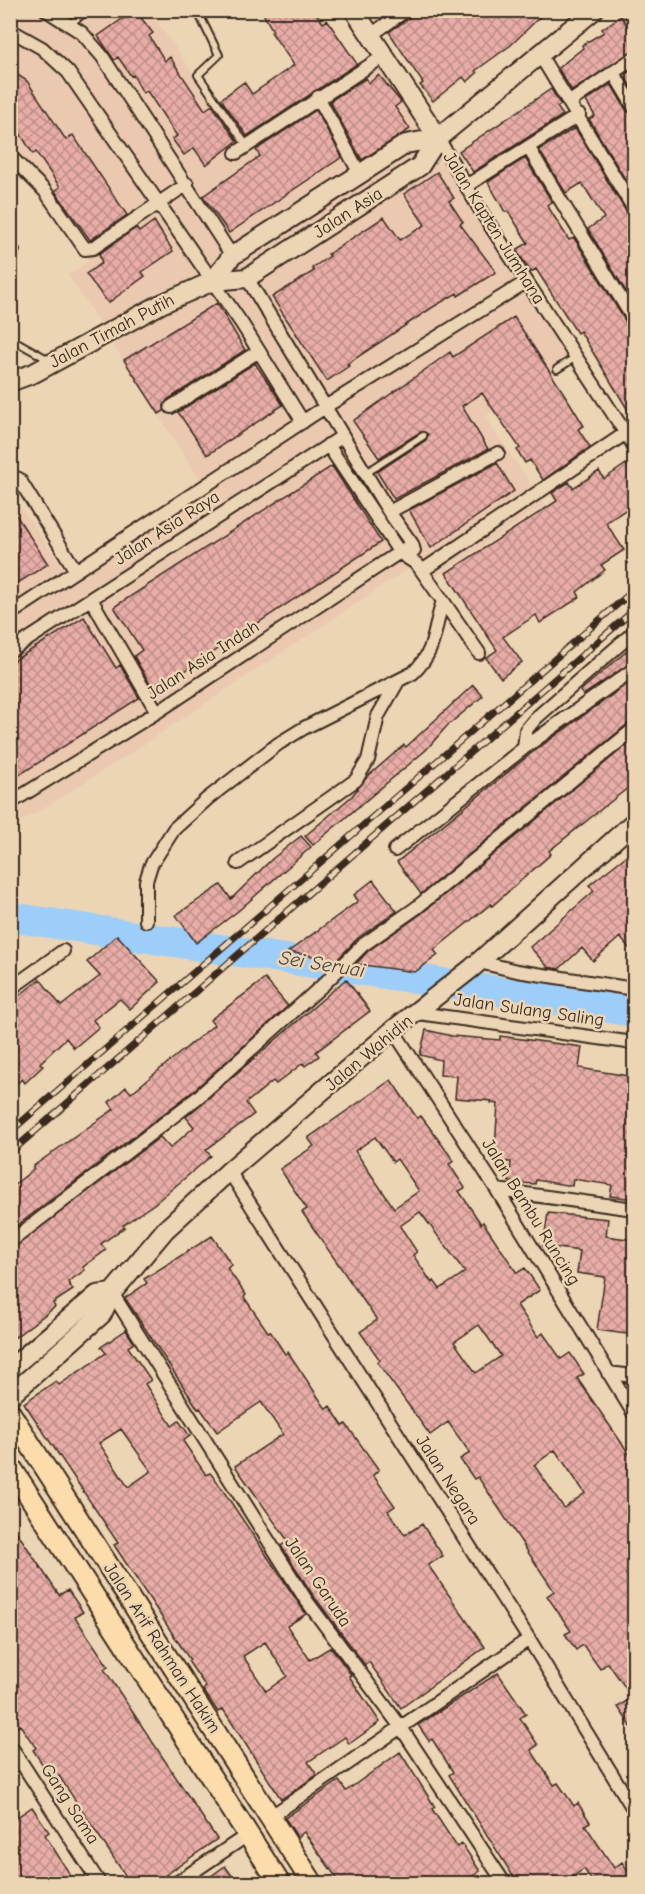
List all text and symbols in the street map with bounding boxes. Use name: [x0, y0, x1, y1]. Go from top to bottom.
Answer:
street label: Jalan Kapten Jumhana: [439, 148, 549, 308]
street label: Jalan Asia: [310, 183, 386, 243]
street label: Jalan Timah Putih: [46, 289, 178, 373]
street label: Jalan Asia Raya: [111, 486, 223, 570]
street label: Jalan Asia Indah: [143, 616, 263, 704]
water label: Sei Seruai: [277, 946, 367, 982]
street label: Jalan Sulang Saling: [453, 989, 605, 1031]
street label: Jalan Wahidin: [321, 1010, 417, 1096]
street label: Jalan Bambu Runcing: [477, 1135, 585, 1289]
street label: Jalan Negara: [411, 1431, 485, 1529]
street label: Jalan Garuda: [280, 1533, 356, 1631]
street label: Jalan Arif Rahman Hakim: [99, 1559, 225, 1737]
street label: Gang Sama: [36, 1760, 104, 1848]

